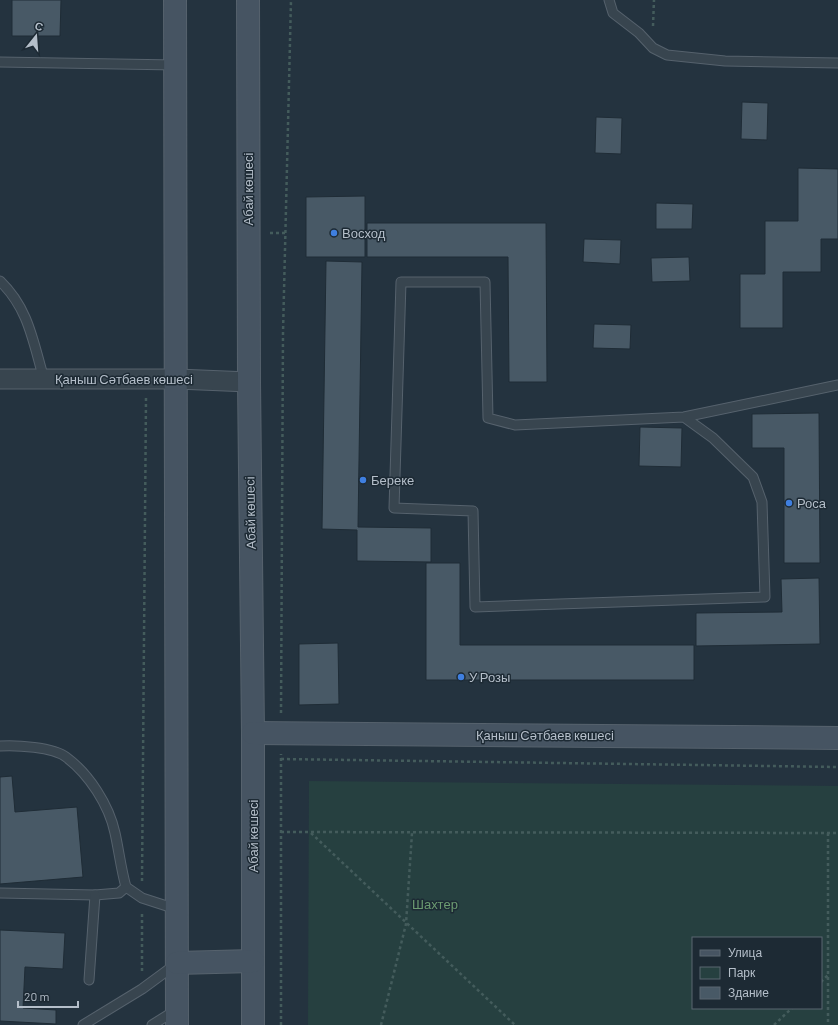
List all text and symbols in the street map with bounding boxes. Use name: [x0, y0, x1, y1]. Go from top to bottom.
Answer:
north arrow: [16, 16, 56, 56]
text: С: [33, 19, 45, 33]
street label: Абай көшесі: [240, 152, 256, 225]
place label: Восход: [342, 225, 386, 241]
marker: Восход: [329, 228, 339, 238]
street label: Қаныш Сәтбаев көшесі: [55, 371, 193, 387]
place label: Береке: [371, 472, 414, 488]
marker: Береке: [358, 475, 368, 485]
street label: Абай көшесі: [241, 476, 259, 550]
place label: Роса: [797, 495, 827, 511]
marker: Роса: [784, 498, 794, 508]
place label: У Розы: [469, 669, 510, 685]
marker: У Розы: [456, 672, 466, 682]
street label: Қаныш Сәтбаев көшесі: [476, 727, 614, 743]
street label: Абай көшесі: [245, 799, 261, 872]
park label: Шахтер: [412, 896, 458, 912]
legend: [692, 937, 822, 1009]
text: Улица: [728, 945, 762, 960]
text: Парк: [728, 965, 756, 980]
scale bar: [18, 983, 78, 1009]
text: Здание: [728, 985, 769, 1000]
text: 20 m: [24, 989, 50, 1003]

